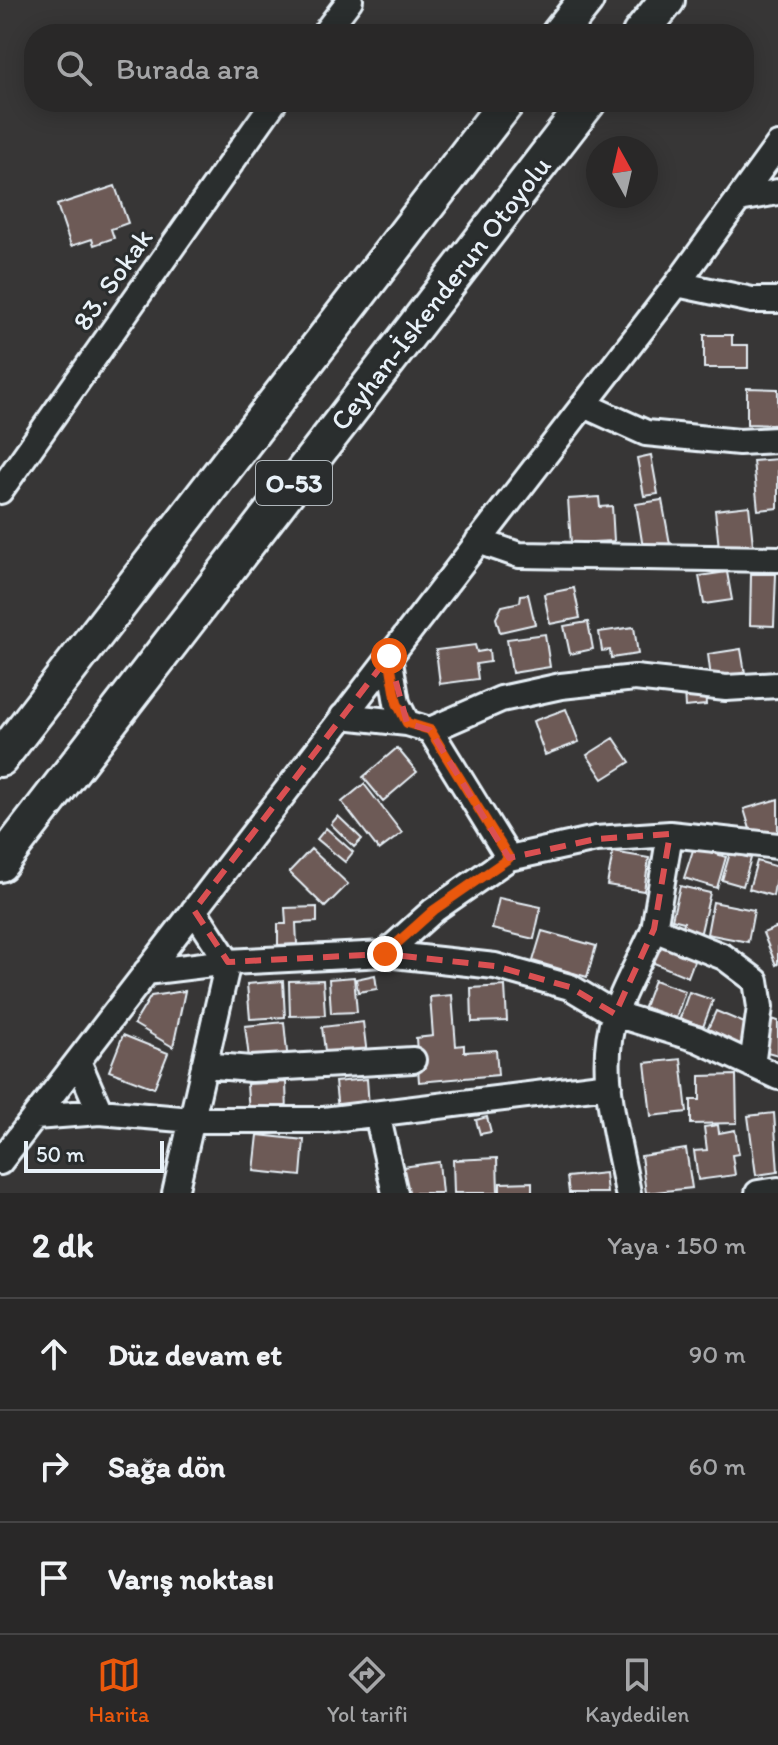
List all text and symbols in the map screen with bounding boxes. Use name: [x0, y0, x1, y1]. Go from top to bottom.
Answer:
search box: [24, 24, 754, 112]
icon: search: [52, 46, 96, 90]
text: Burada ara: [116, 50, 259, 87]
north arrow: [586, 136, 658, 208]
street label: Ceyhan-İskenderun Otoyolu: [322, 149, 558, 437]
street label: 83. Sokak: [65, 222, 159, 336]
road number: O-53: [256, 461, 332, 505]
route start: [371, 638, 407, 674]
route end: [367, 936, 403, 972]
scale bar: [24, 1137, 164, 1173]
text: 50 m: [36, 1141, 85, 1168]
text: 2 dk: [32, 1225, 94, 1266]
text: Yaya · 150 m: [607, 1229, 746, 1261]
icon: ahead: [32, 1332, 76, 1376]
text: Düz devam et: [108, 1336, 282, 1373]
text: 90 m: [689, 1338, 746, 1370]
icon: right: [32, 1444, 76, 1488]
text: Sağa dön: [108, 1448, 225, 1485]
text: 60 m: [689, 1450, 746, 1482]
icon: arrive: [32, 1556, 76, 1600]
text: Varış noktası: [108, 1560, 274, 1597]
tab: Harita: [89, 1653, 149, 1728]
tab: Yol tarifi: [327, 1653, 408, 1728]
tab: Kaydedilen: [585, 1653, 689, 1728]

